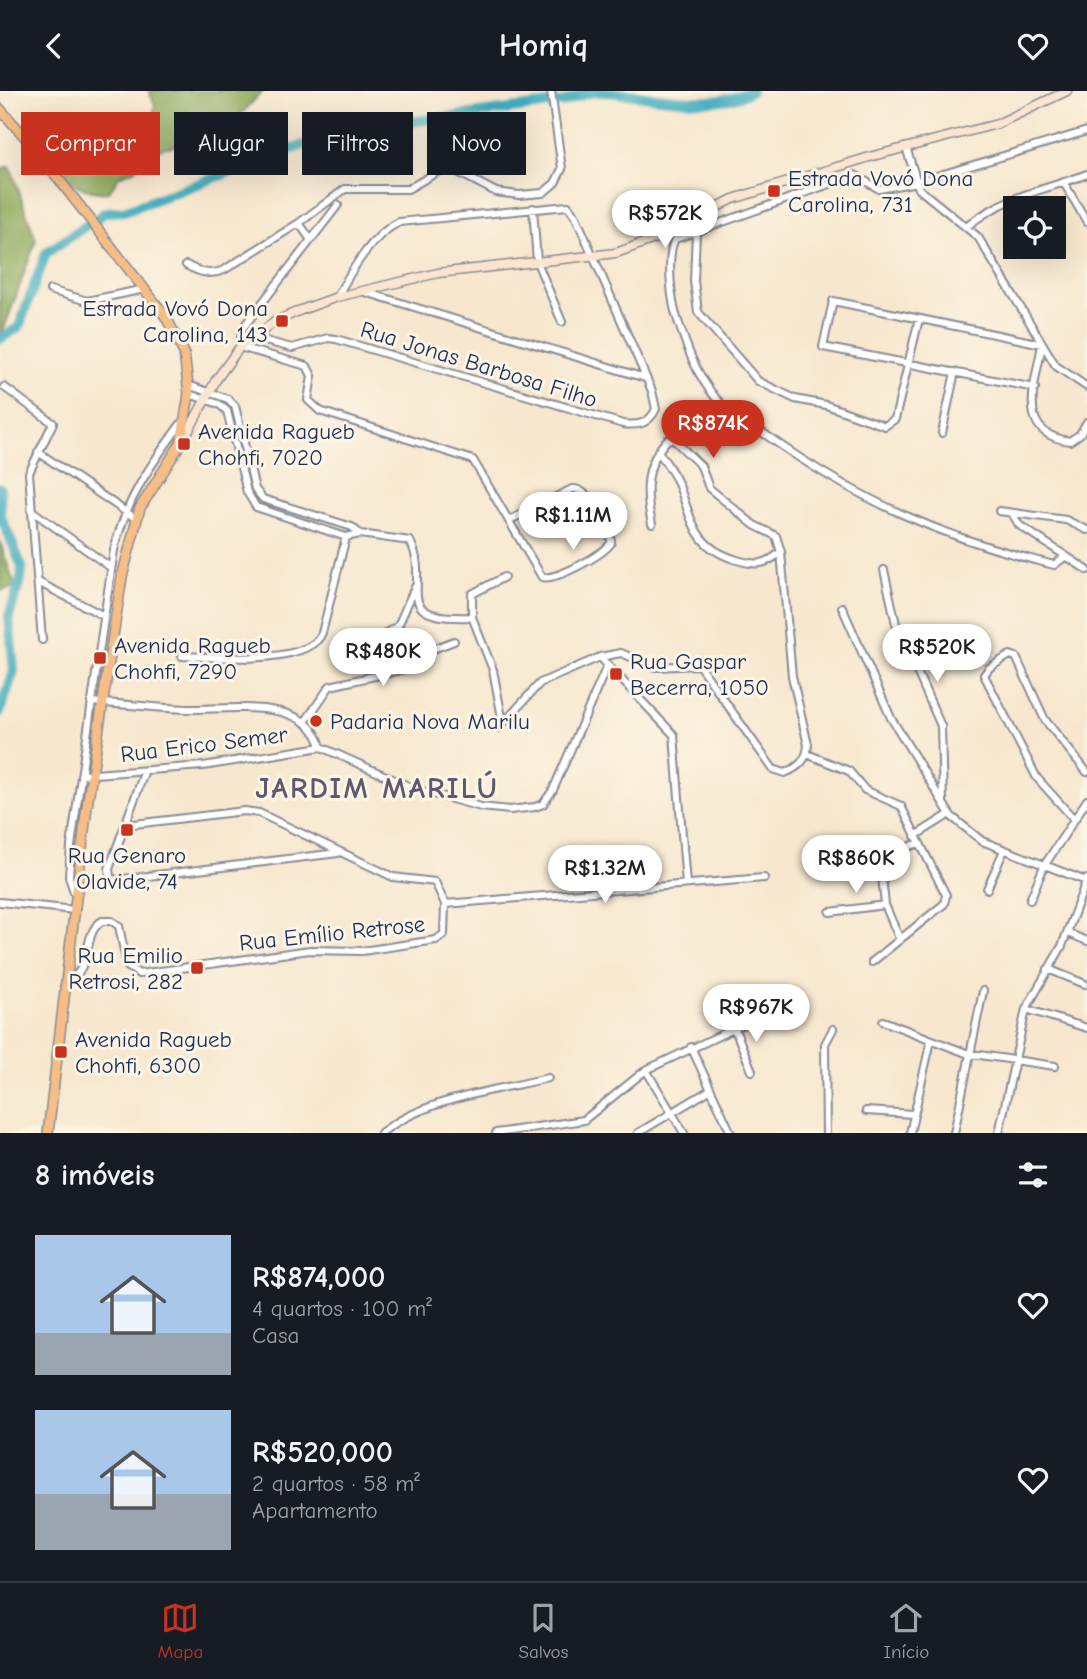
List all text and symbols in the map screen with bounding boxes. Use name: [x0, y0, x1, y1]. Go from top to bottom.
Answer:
icon: back: [35, 27, 73, 65]
text: Homiq: [499, 27, 588, 64]
icon: heart: [1014, 27, 1052, 65]
chip: Comprar: [21, 112, 160, 175]
chip: Alugar: [174, 112, 288, 175]
chip: Filtros: [302, 112, 413, 175]
chip: Novo: [427, 112, 526, 175]
place label: Estrada Vovó Dona Carolina, 731: [788, 165, 973, 218]
marker: Estrada Vovó Dona Carolina, 731: [766, 183, 782, 199]
pin: R$572K: [608, 191, 722, 250]
map controls: [1003, 196, 1066, 259]
button: locate: [1003, 196, 1066, 259]
text: R$572K: [628, 199, 702, 226]
place label: Estrada Vovó Dona Carolina, 143: [83, 295, 268, 348]
marker: Estrada Vovó Dona Carolina, 143: [274, 313, 290, 329]
street label: Rua Jonas Barbosa Filho: [357, 316, 601, 413]
pin: R$874K: [656, 401, 770, 460]
text: R$874K: [677, 409, 749, 436]
place label: Avenida Ragueb Chohfi, 7020: [198, 418, 355, 471]
marker: Avenida Ragueb Chohfi, 7020: [176, 436, 192, 452]
pin: R$1.11M: [508, 493, 638, 552]
text: R$1.11M: [534, 501, 612, 528]
pin: R$520K: [880, 625, 994, 684]
pin: R$480K: [326, 629, 440, 688]
place label: Avenida Ragueb Chohfi, 7290: [114, 632, 271, 685]
text: R$520K: [898, 633, 976, 660]
text: R$480K: [345, 637, 421, 664]
place label: Rua Gaspar Becerra, 1050: [630, 648, 769, 701]
marker: Avenida Ragueb Chohfi, 7290: [92, 650, 108, 666]
marker: Rua Gaspar Becerra, 1050: [608, 666, 624, 682]
place label: Padaria Nova Marilu: [330, 708, 530, 735]
marker: Padaria Nova Marilu: [308, 713, 324, 729]
street label: Rua Erico Semer: [119, 721, 290, 768]
district label: JARDIM MARILÚ: [255, 770, 499, 806]
marker: Rua Genaro Olavide, 74: [119, 822, 135, 838]
pin: R$860K: [799, 835, 913, 895]
place label: Rua Genaro Olavide, 74: [68, 842, 186, 895]
text: R$860K: [817, 844, 895, 871]
pin: R$1.32M: [540, 845, 670, 905]
text: R$1.32M: [564, 854, 646, 881]
street label: Rua Emílio Retrose: [238, 910, 426, 957]
place label: Rua Emilio Retrosi, 282: [69, 942, 183, 995]
marker: Rua Emilio Retrosi, 282: [189, 960, 205, 976]
pin: R$967K: [699, 985, 813, 1044]
text: R$967K: [719, 993, 793, 1020]
place label: Avenida Ragueb Chohfi, 6300: [75, 1026, 232, 1079]
marker: Avenida Ragueb Chohfi, 6300: [53, 1044, 69, 1060]
icon: filters: [1014, 1156, 1052, 1194]
text: 8 imóveis: [35, 1158, 155, 1193]
text: R$874,000: [252, 1260, 385, 1295]
icon: home: [91, 1263, 175, 1347]
icon: heart: [1014, 1286, 1052, 1324]
text: 4 quartos · 100 m²: [252, 1295, 432, 1322]
text: Casa: [252, 1322, 299, 1349]
text: R$520,000: [252, 1435, 393, 1470]
icon: home: [91, 1438, 175, 1522]
icon: heart: [1014, 1461, 1052, 1499]
text: 2 quartos · 58 m²: [252, 1470, 420, 1497]
text: Apartamento: [252, 1497, 378, 1524]
tab: Mapa: [158, 1599, 203, 1663]
tab: Salvos: [518, 1599, 568, 1663]
tab: Início: [884, 1599, 929, 1663]

